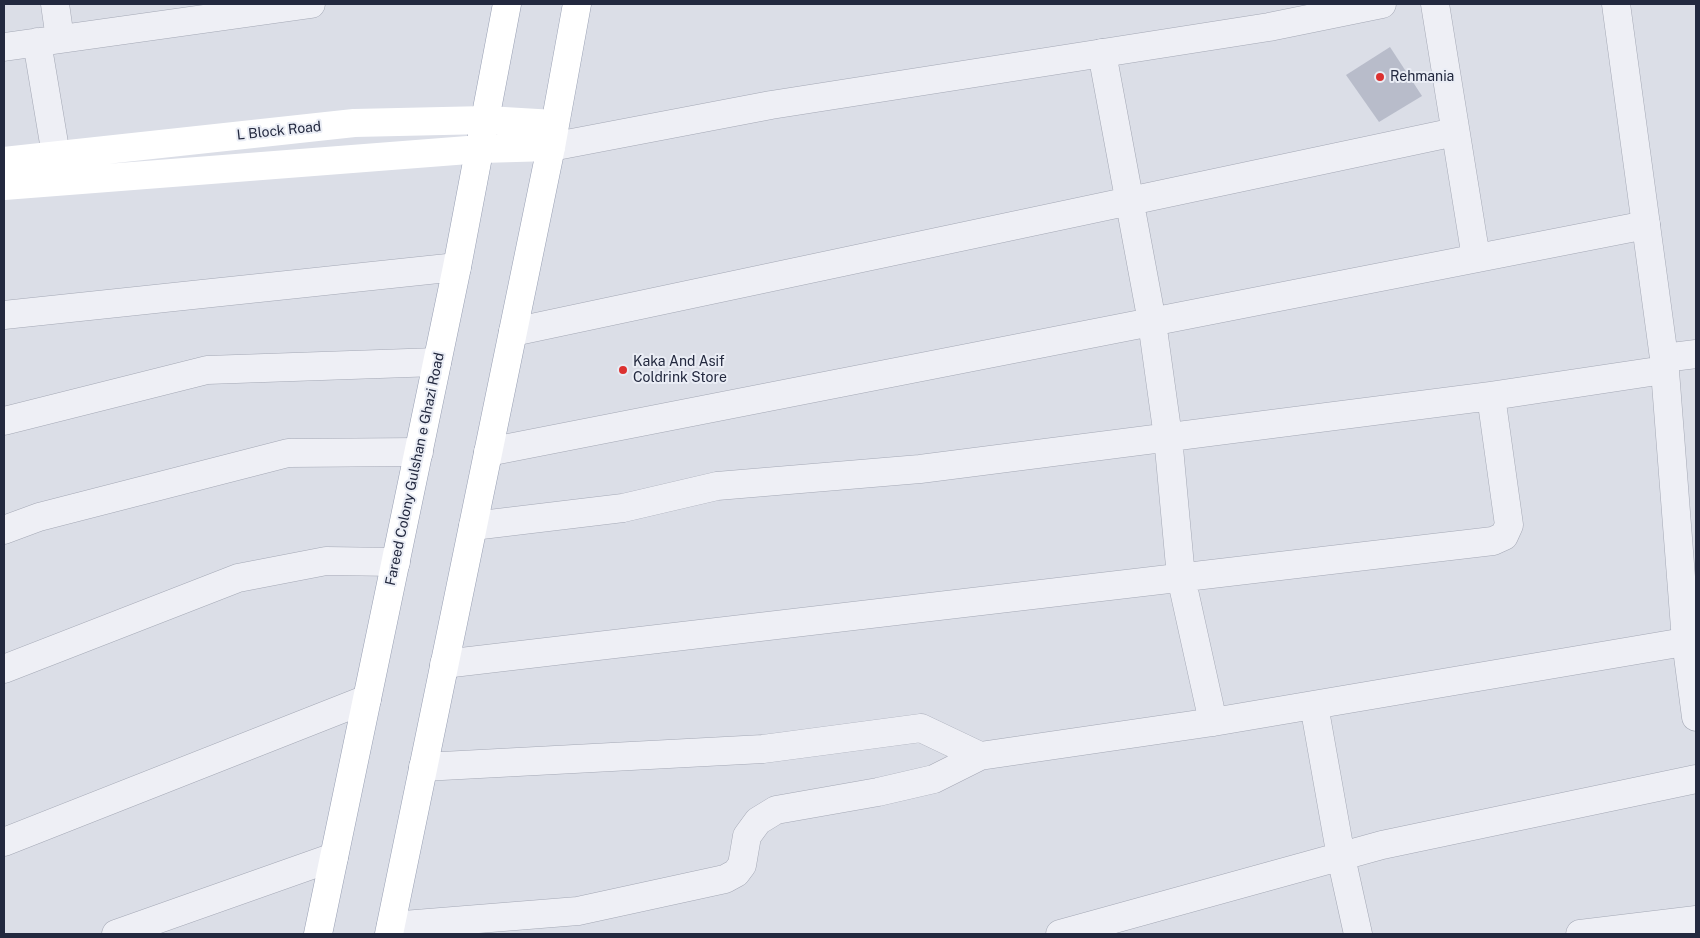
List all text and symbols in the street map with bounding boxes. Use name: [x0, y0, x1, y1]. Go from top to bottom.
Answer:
place label: Rehmania: [1390, 69, 1454, 85]
marker: Rehmania: [1374, 71, 1386, 83]
street label: L Block Road: [236, 118, 322, 144]
street label: Fareed Colony Gulshan e Ghazi Road: [382, 351, 448, 587]
place label: Kaka And Asif Coldrink Store: [633, 354, 727, 387]
marker: Kaka And Asif Coldrink Store: [617, 364, 629, 376]

